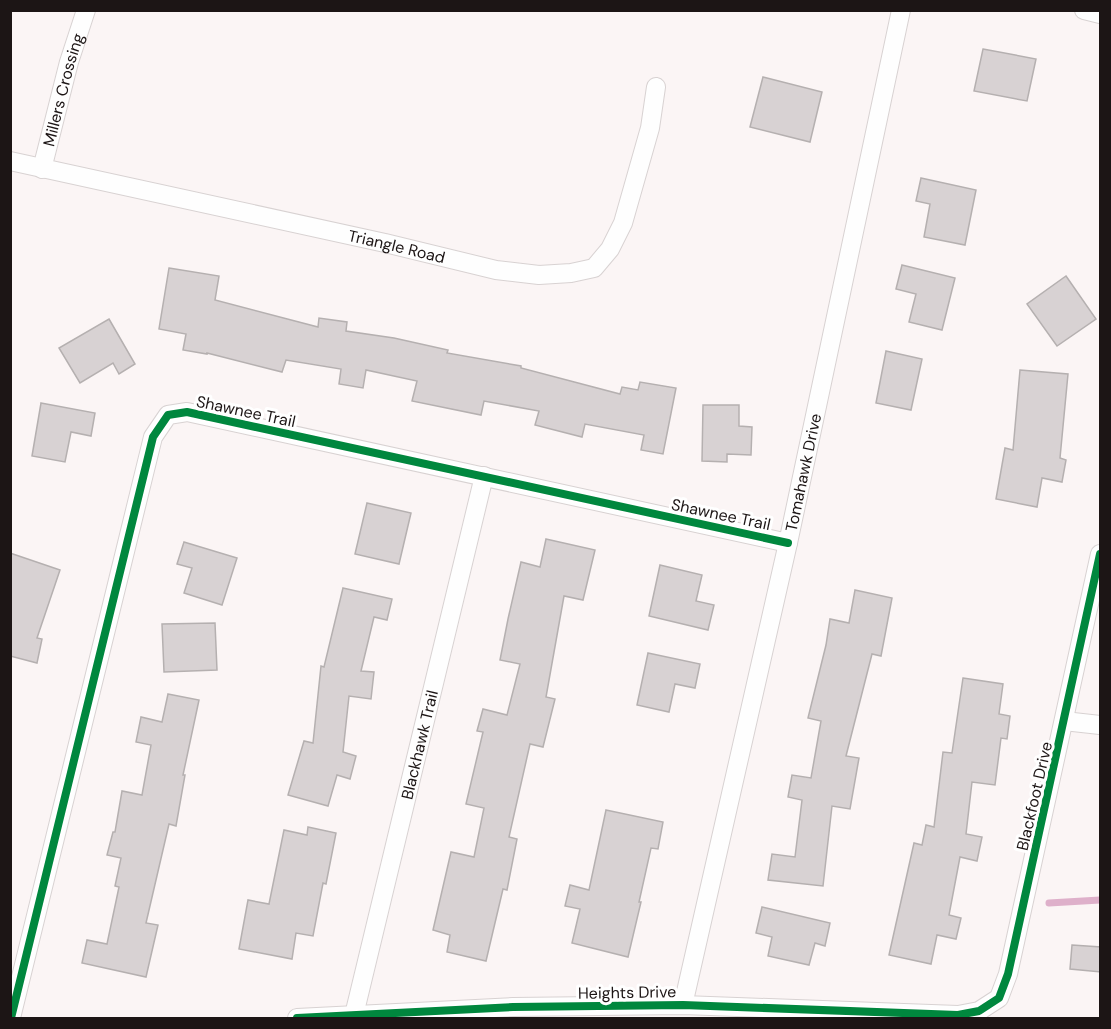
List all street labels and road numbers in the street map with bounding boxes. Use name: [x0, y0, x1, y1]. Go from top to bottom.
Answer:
street label: Millers Crossing: [38, 30, 89, 149]
street label: Triangle Road: [346, 225, 447, 268]
street label: Shawnee Trail: [194, 391, 297, 432]
street label: Tomahawk Drive: [781, 411, 826, 533]
street label: Shawnee Trail: [669, 494, 772, 535]
street label: Blackhawk Trail: [396, 688, 443, 802]
street label: Blackfoot Drive: [1012, 740, 1057, 853]
street label: Heights Drive: [578, 981, 676, 1004]

